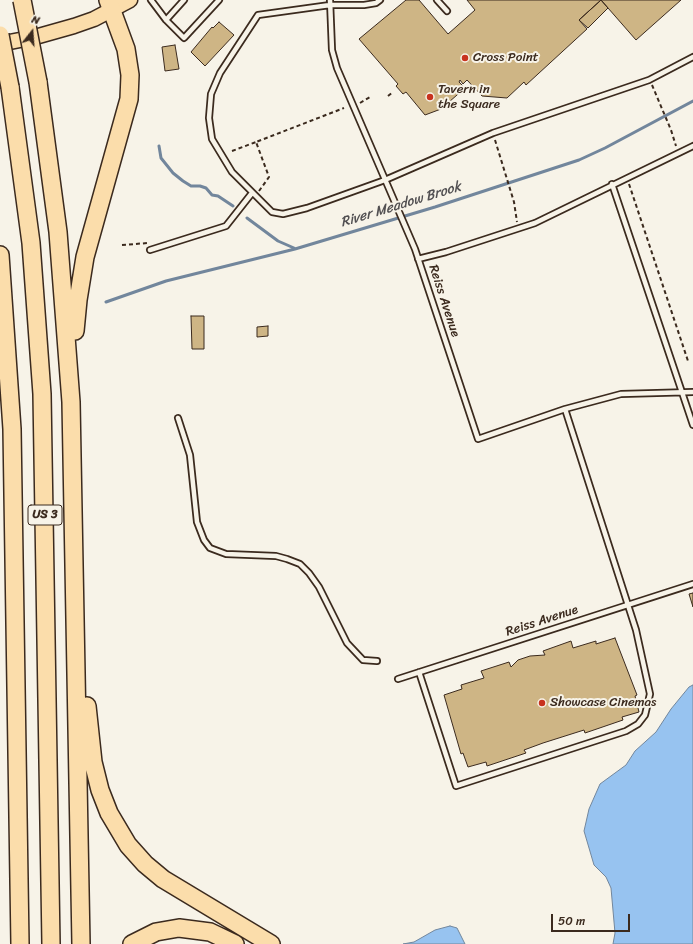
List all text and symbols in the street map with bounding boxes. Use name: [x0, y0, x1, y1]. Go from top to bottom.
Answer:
text: N: [29, 10, 42, 30]
north arrow: [12, 12, 52, 52]
place label: Cross Point: [473, 50, 539, 66]
marker: Cross Point: [460, 53, 470, 63]
place label: Tavern in the Square: [438, 82, 500, 113]
marker: Tavern in the Square: [425, 92, 435, 102]
water label: River Meadow Brook: [339, 179, 463, 231]
street label: Reiss Avenue: [425, 263, 463, 339]
road number: US 3: [28, 505, 62, 525]
street label: Reiss Avenue: [504, 602, 580, 640]
place label: Showcase Cinemas: [550, 695, 656, 711]
marker: Showcase Cinemas: [537, 698, 547, 708]
scale bar: [553, 906, 632, 932]
text: 50 m: [558, 910, 585, 932]

